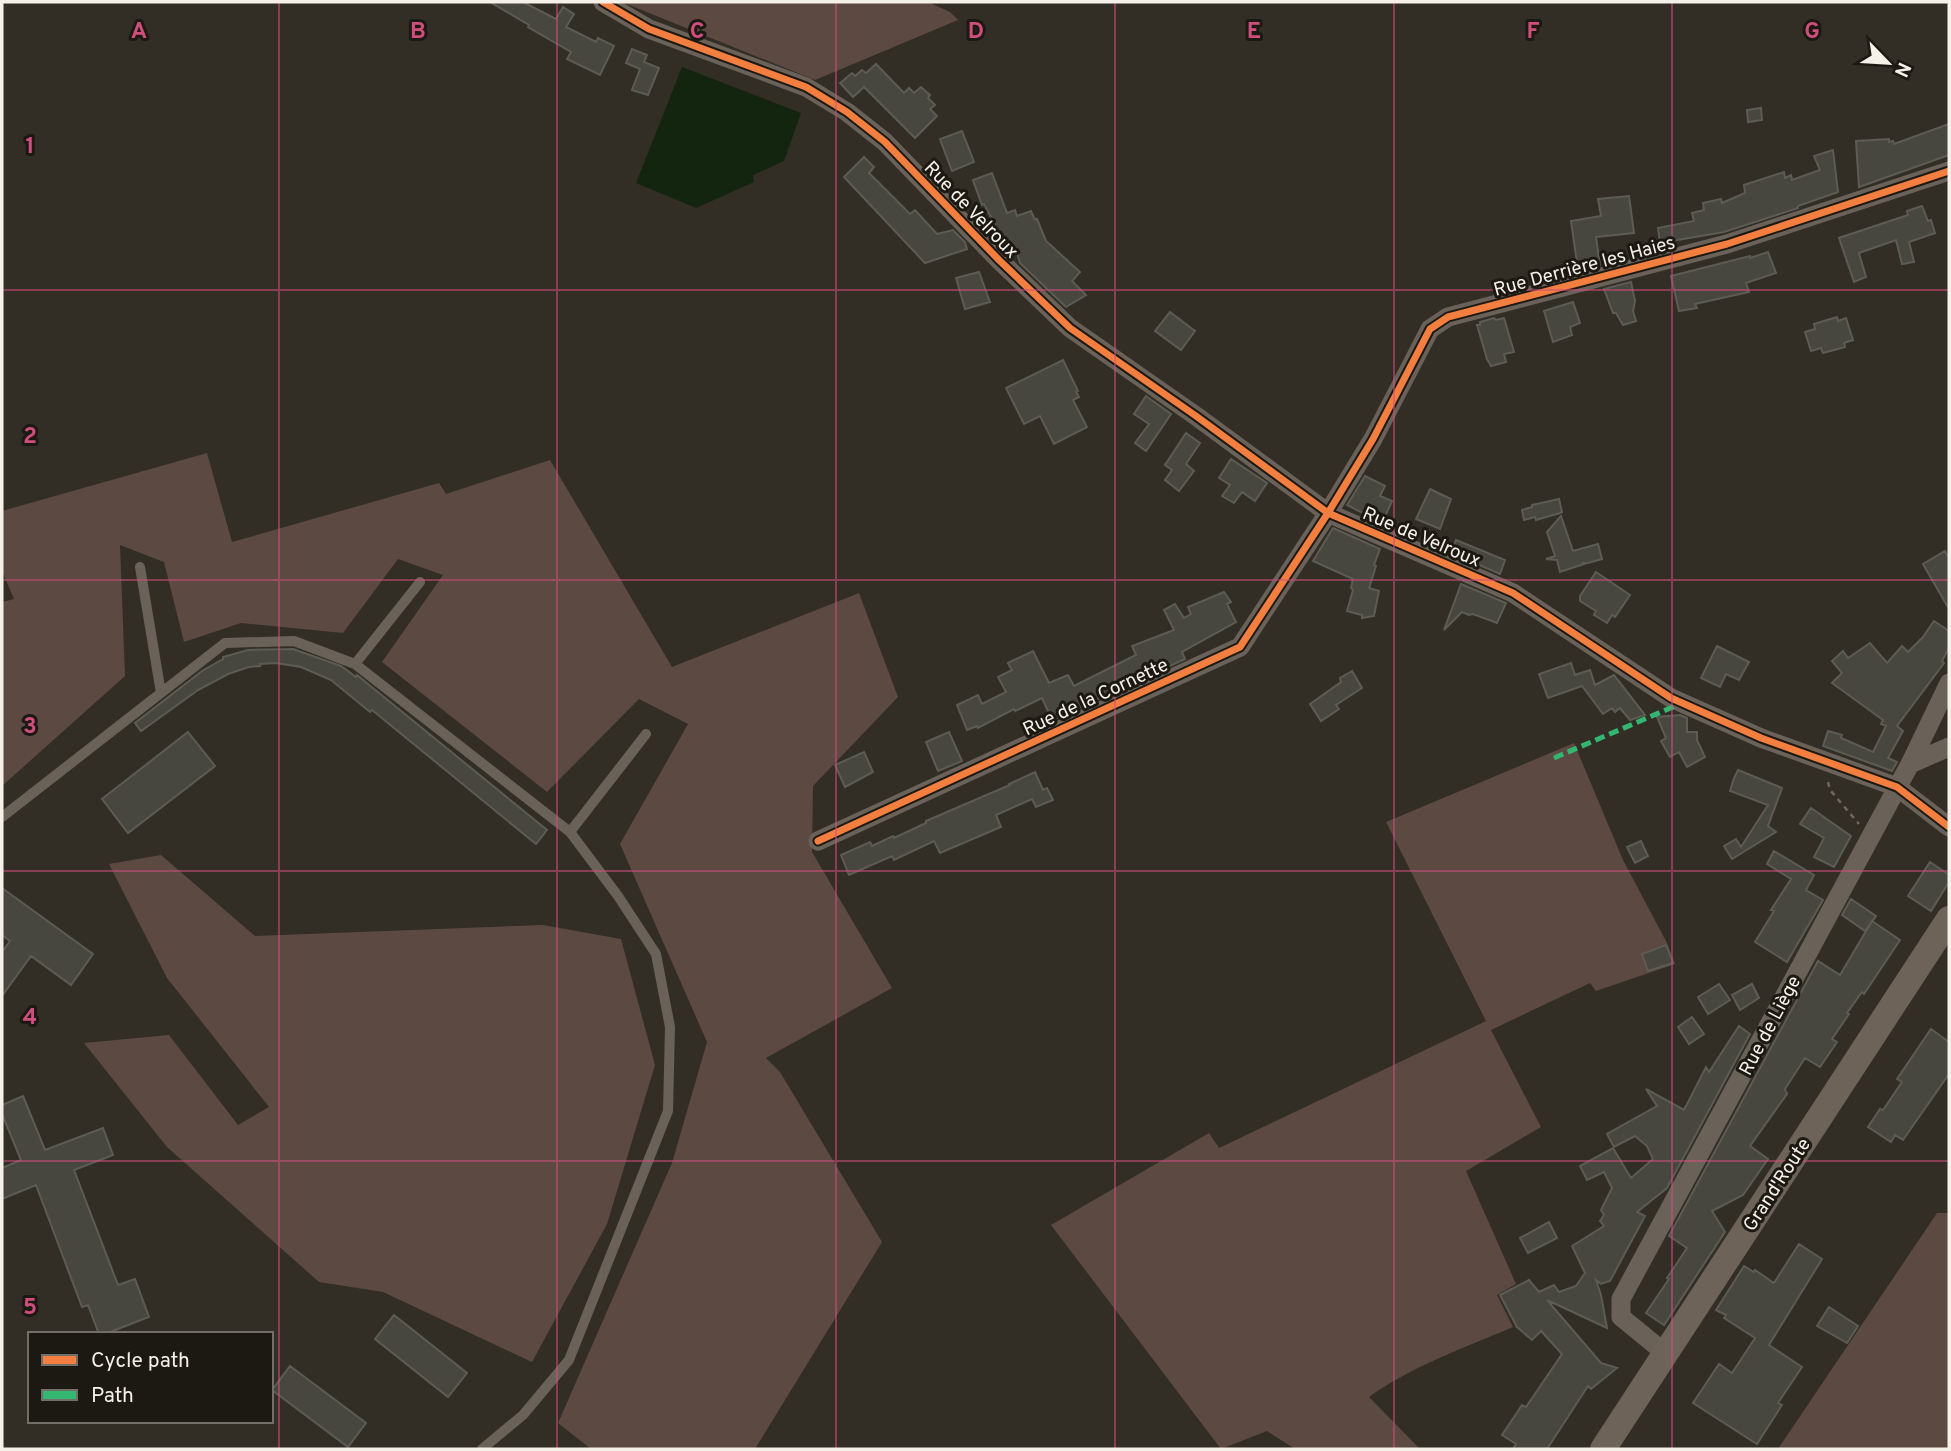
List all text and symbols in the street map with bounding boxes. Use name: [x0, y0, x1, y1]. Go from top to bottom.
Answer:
text: A: [131, 18, 147, 47]
text: B: [410, 18, 426, 47]
text: C: [690, 18, 704, 47]
text: D: [968, 18, 984, 47]
text: E: [1247, 18, 1261, 47]
text: F: [1526, 18, 1540, 47]
text: G: [1804, 18, 1820, 47]
north arrow: [1853, 28, 1923, 98]
text: N: [1888, 58, 1915, 81]
text: 1: [25, 133, 35, 162]
street label: Rue de Velroux: [918, 157, 1023, 264]
street label: Rue Derrière les Haies: [1491, 231, 1678, 303]
text: 2: [23, 423, 37, 452]
street label: Rue de Velroux: [1358, 502, 1484, 574]
street label: Rue de la Cornette: [1019, 654, 1172, 742]
text: 3: [23, 713, 37, 742]
street label: Rue de Liège: [1734, 972, 1807, 1080]
text: 4: [23, 1004, 37, 1033]
street label: Grand'Route: [1739, 1134, 1817, 1236]
text: 5: [23, 1294, 37, 1323]
legend: [28, 1332, 273, 1423]
text: Cycle path: [91, 1348, 190, 1375]
text: Path: [91, 1383, 134, 1410]

